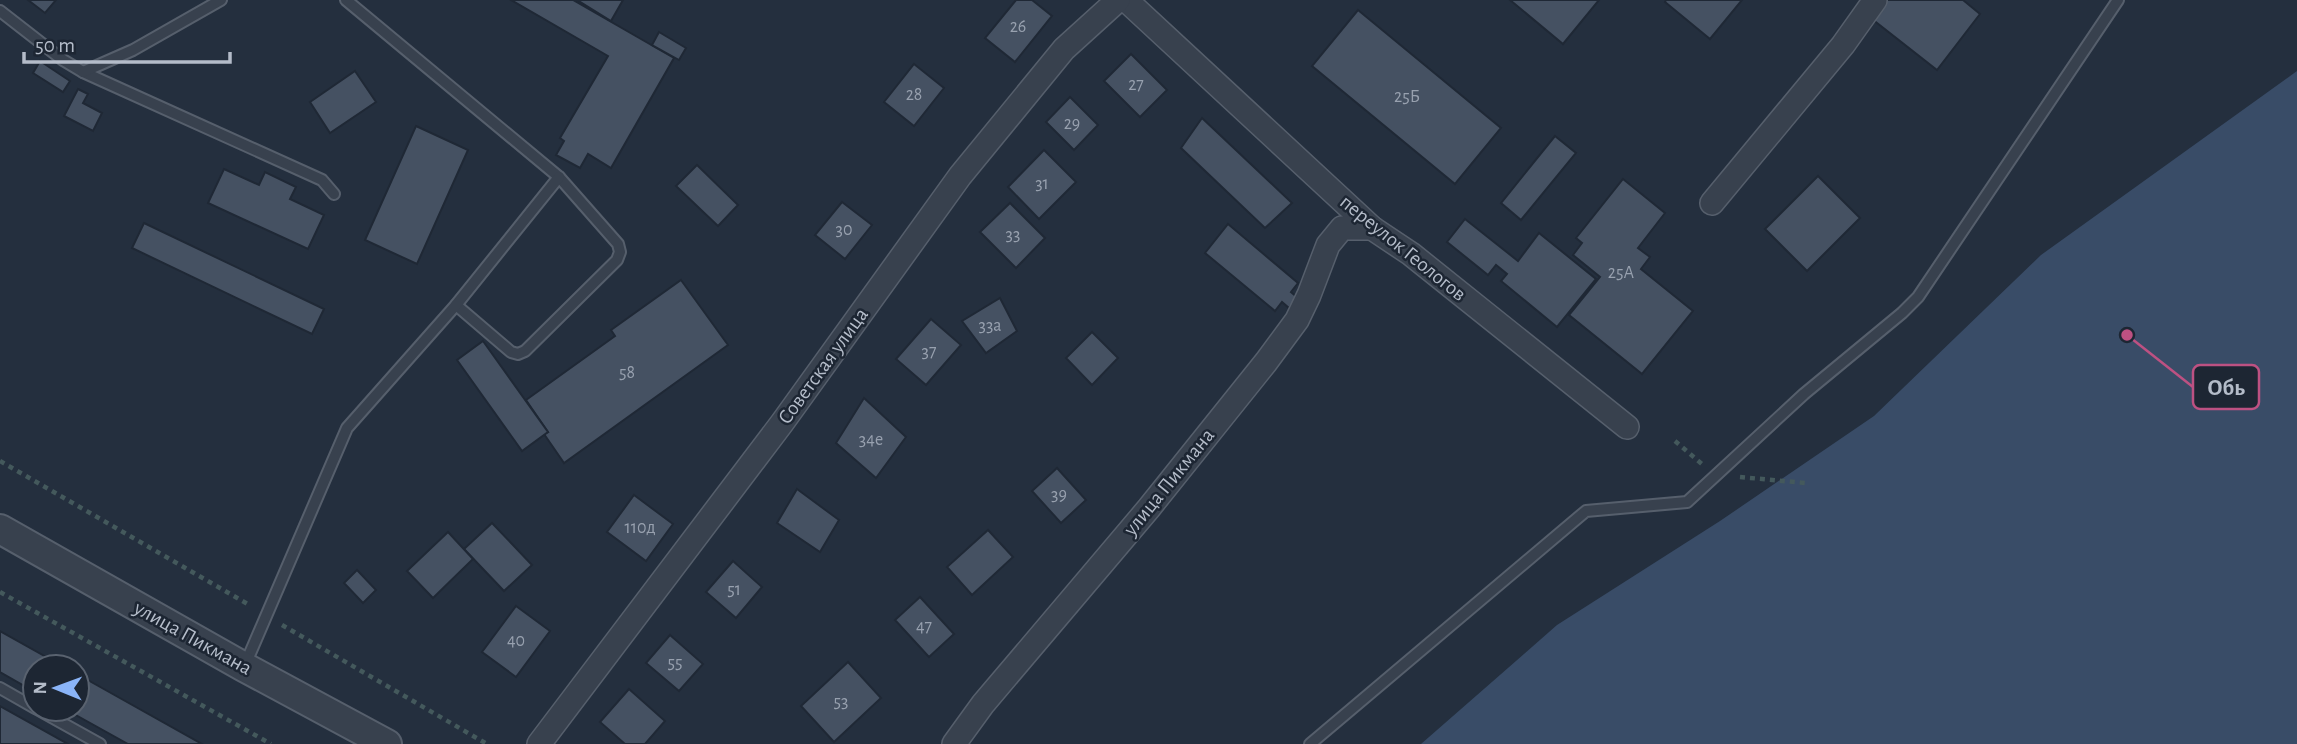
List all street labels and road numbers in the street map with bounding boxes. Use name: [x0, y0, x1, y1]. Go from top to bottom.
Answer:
street label: переулок Геологов: [1336, 191, 1470, 305]
street label: Советская улица: [774, 304, 872, 428]
street label: улица Пикмана: [1119, 424, 1219, 540]
street label: улица Пикмана: [130, 597, 256, 679]

